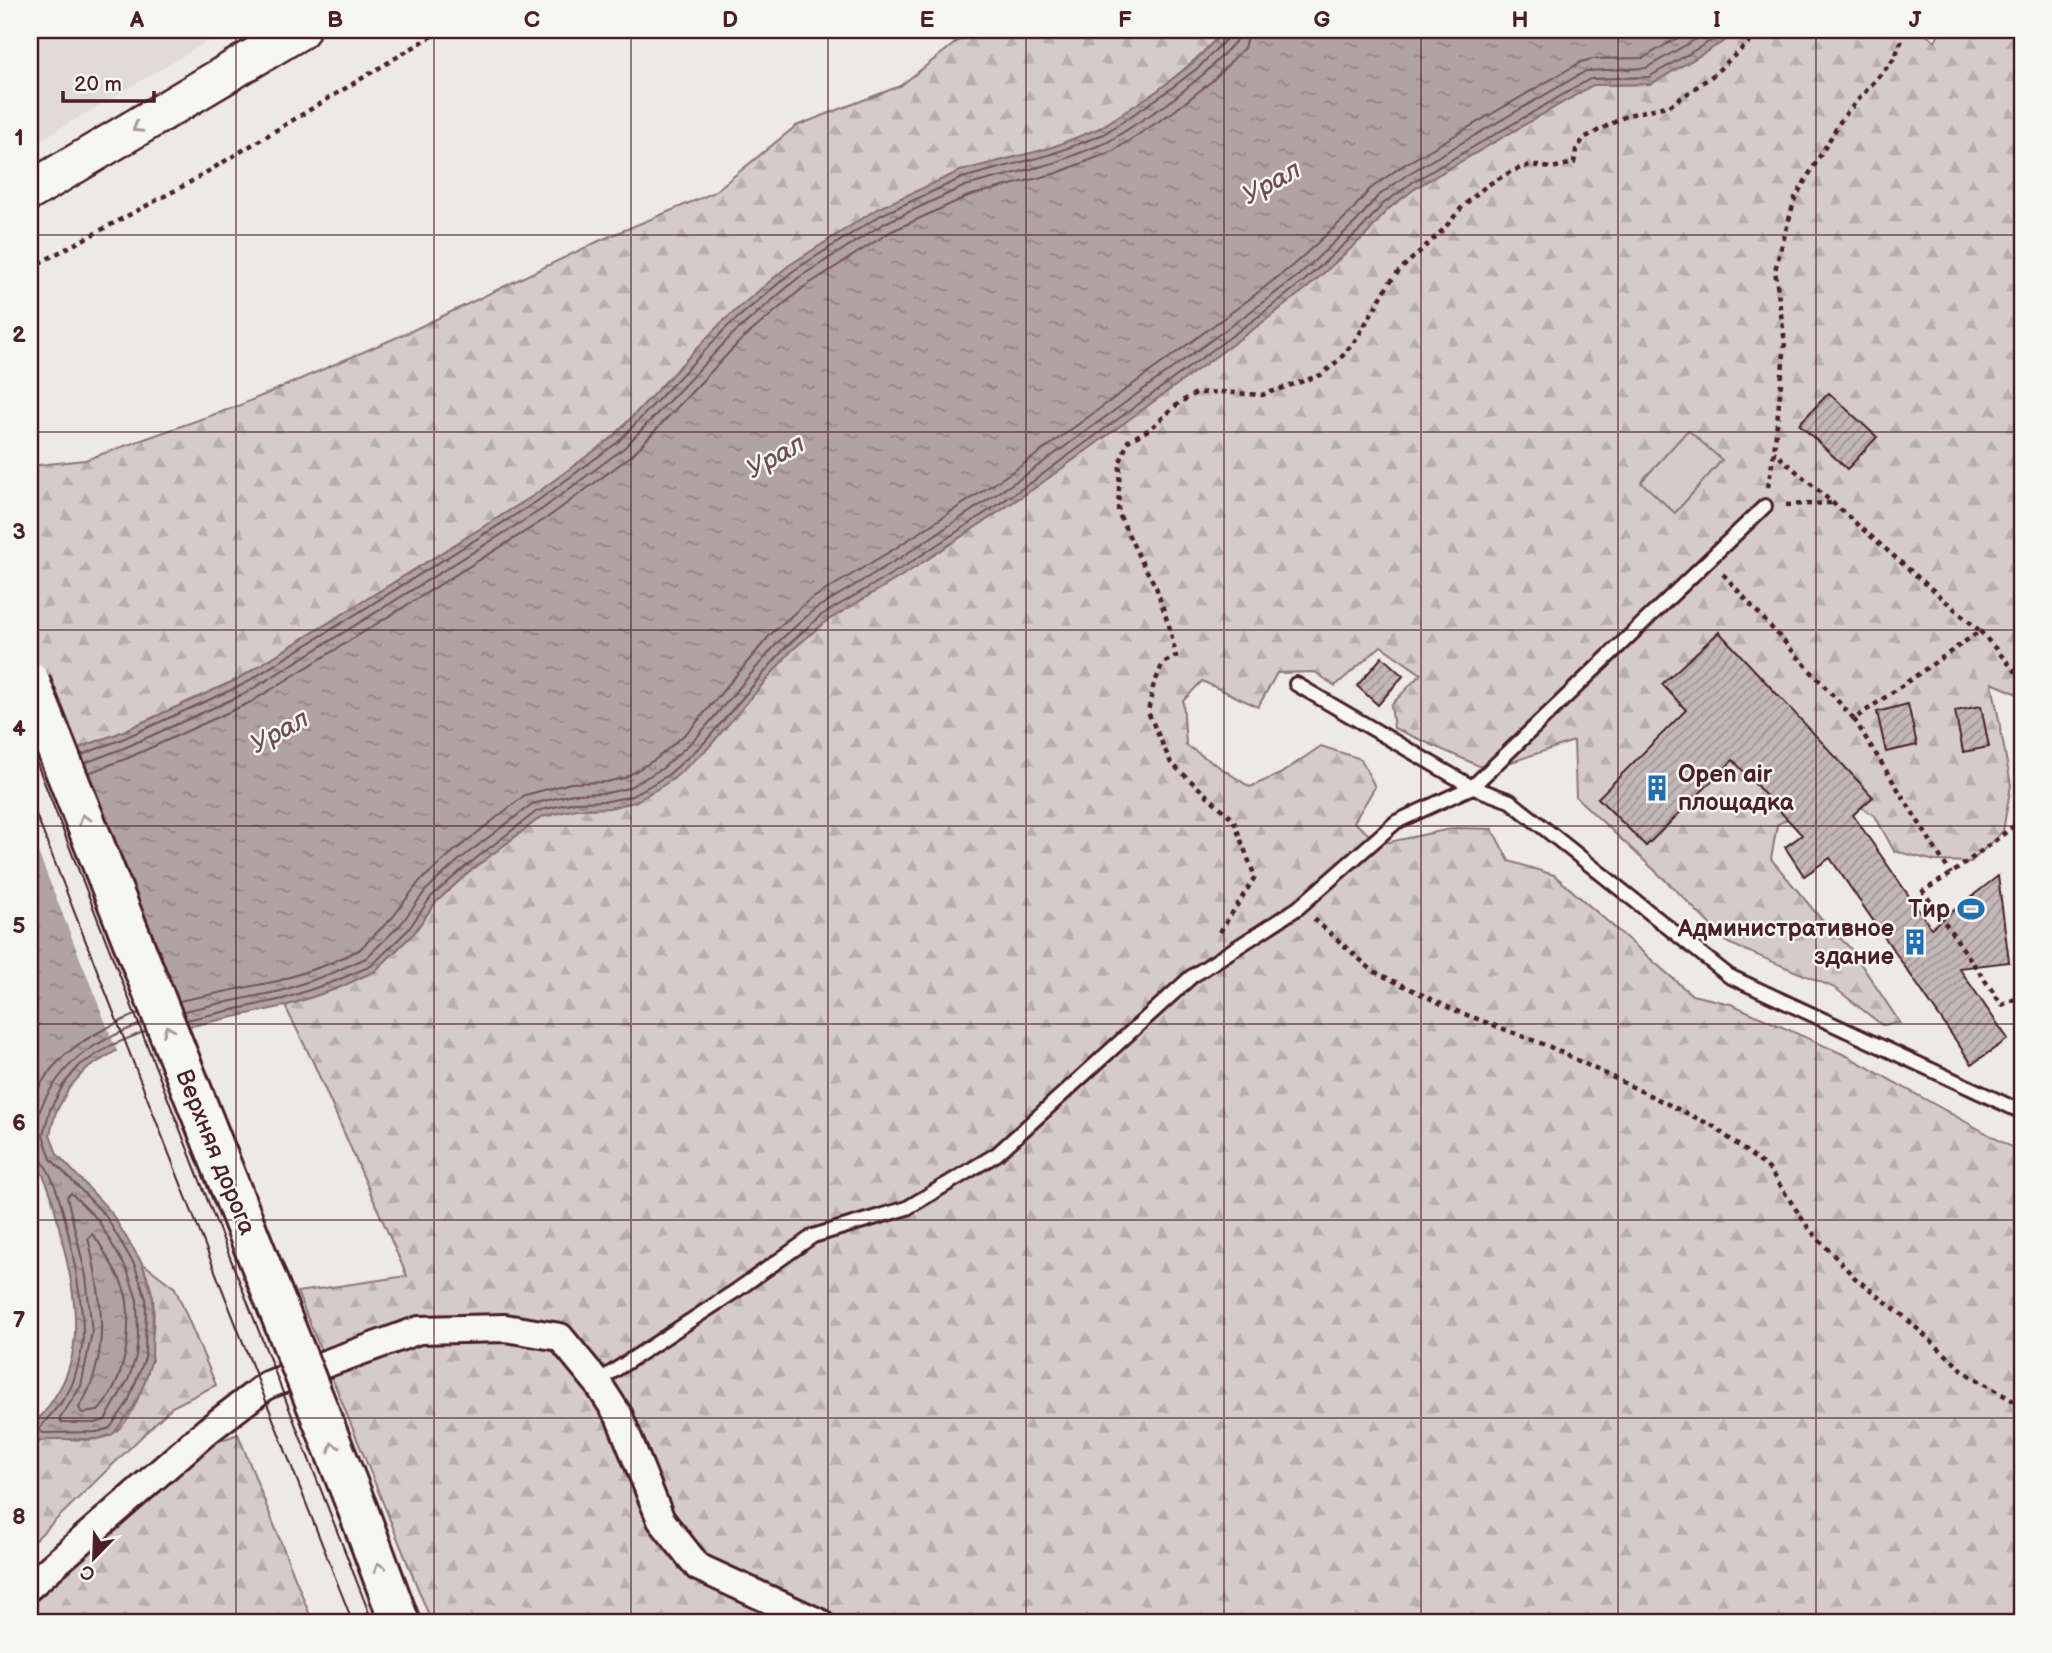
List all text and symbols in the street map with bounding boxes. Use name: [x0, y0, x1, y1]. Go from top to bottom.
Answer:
text: A: [129, 6, 145, 34]
text: B: [327, 6, 343, 34]
text: C: [524, 6, 540, 34]
text: D: [722, 6, 738, 34]
text: E: [920, 6, 935, 34]
text: F: [1118, 6, 1132, 34]
text: G: [1314, 6, 1331, 34]
text: H: [1511, 6, 1529, 34]
text: I: [1713, 6, 1721, 34]
text: J: [1909, 6, 1922, 34]
scale bar: [63, 60, 154, 104]
text: 20 m: [74, 72, 122, 97]
one-way arrow: [131, 120, 144, 133]
text: 1: [14, 124, 24, 152]
water label: Урал: [1237, 155, 1306, 212]
text: 2: [12, 321, 26, 349]
water label: Урал: [741, 429, 810, 486]
text: 3: [12, 518, 26, 546]
water label: Урал: [245, 704, 314, 761]
text: 4: [12, 715, 26, 743]
place label: Open air площадка: [1678, 760, 1795, 817]
building icon: Open air площадка: [1642, 773, 1672, 803]
one-way arrow: [78, 813, 92, 825]
sports icon: Тир: [1956, 894, 1986, 924]
place label: Тир: [1908, 895, 1950, 924]
text: 5: [12, 912, 26, 940]
place label: Административное здание: [1677, 914, 1894, 971]
building icon: Административное здание: [1900, 927, 1930, 957]
one-way arrow: [162, 1025, 176, 1037]
street label: Верхняя дорога: [169, 1065, 262, 1239]
text: 6: [12, 1109, 26, 1137]
text: 7: [13, 1306, 26, 1334]
one-way arrow: [327, 1441, 341, 1453]
text: 8: [12, 1503, 26, 1531]
north arrow: [60, 1524, 130, 1594]
text: С: [77, 1559, 99, 1585]
one-way arrow: [373, 1561, 387, 1573]

